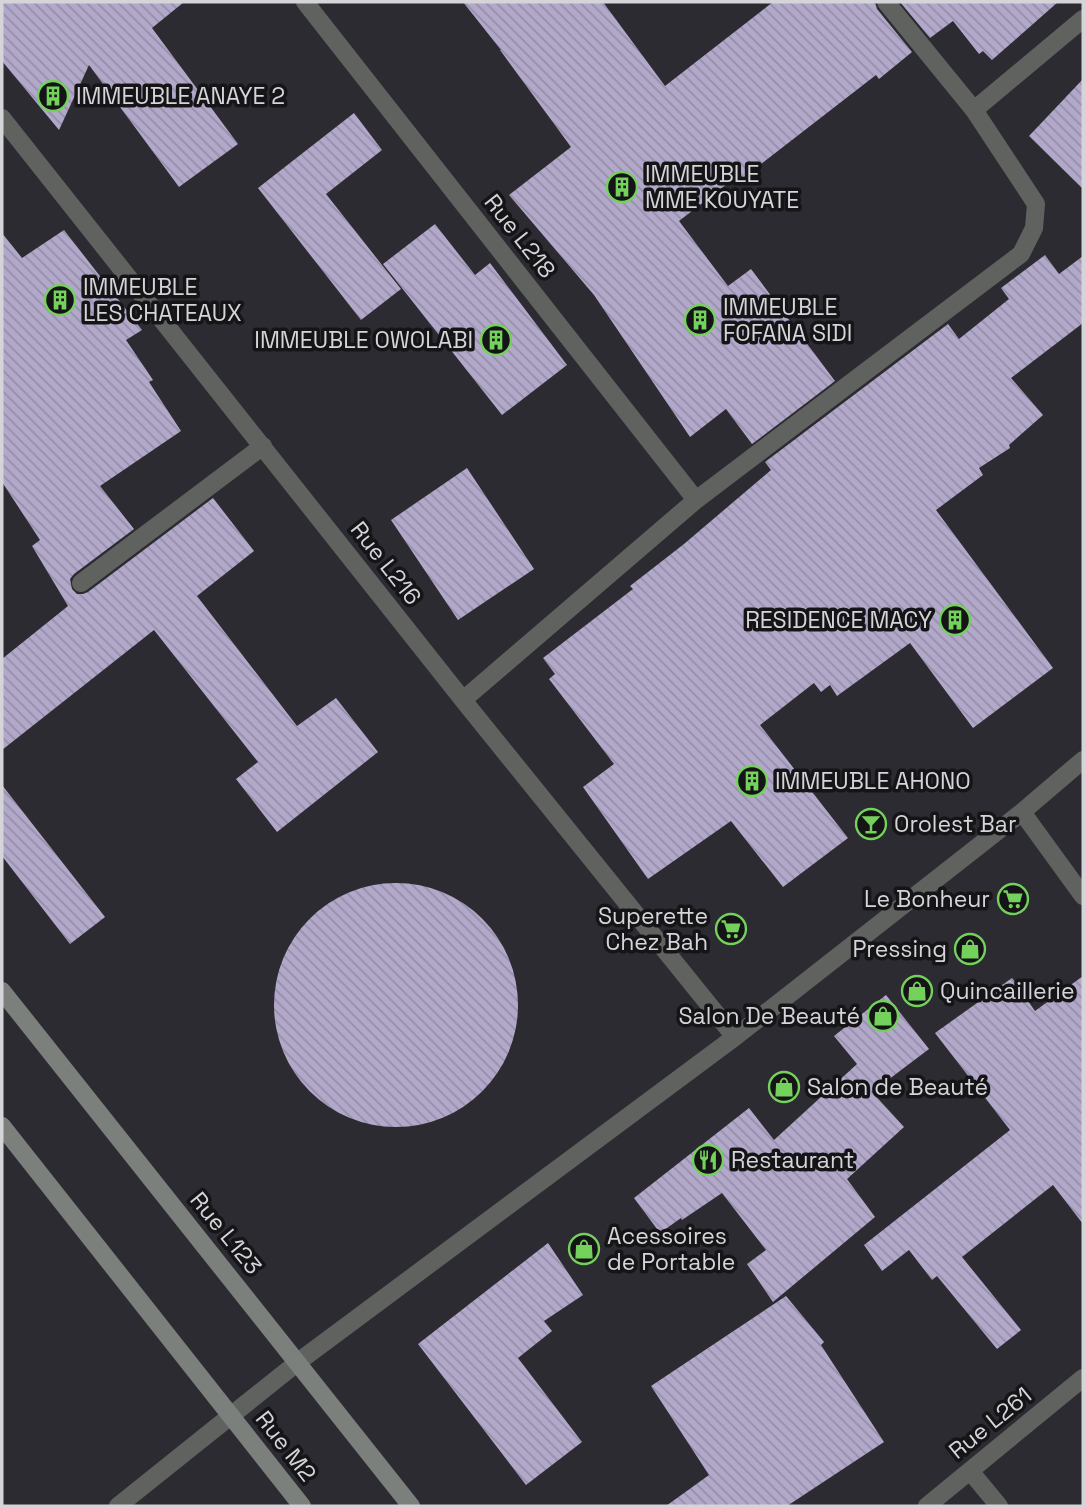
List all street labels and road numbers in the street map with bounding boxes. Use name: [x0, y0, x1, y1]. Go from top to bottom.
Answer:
street label: Rue L218: [478, 188, 562, 284]
street label: Rue L216: [344, 515, 428, 611]
street label: Rue L123: [184, 1185, 268, 1281]
street label: Rue L261: [942, 1380, 1038, 1466]
street label: Rue M2: [249, 1404, 323, 1488]

